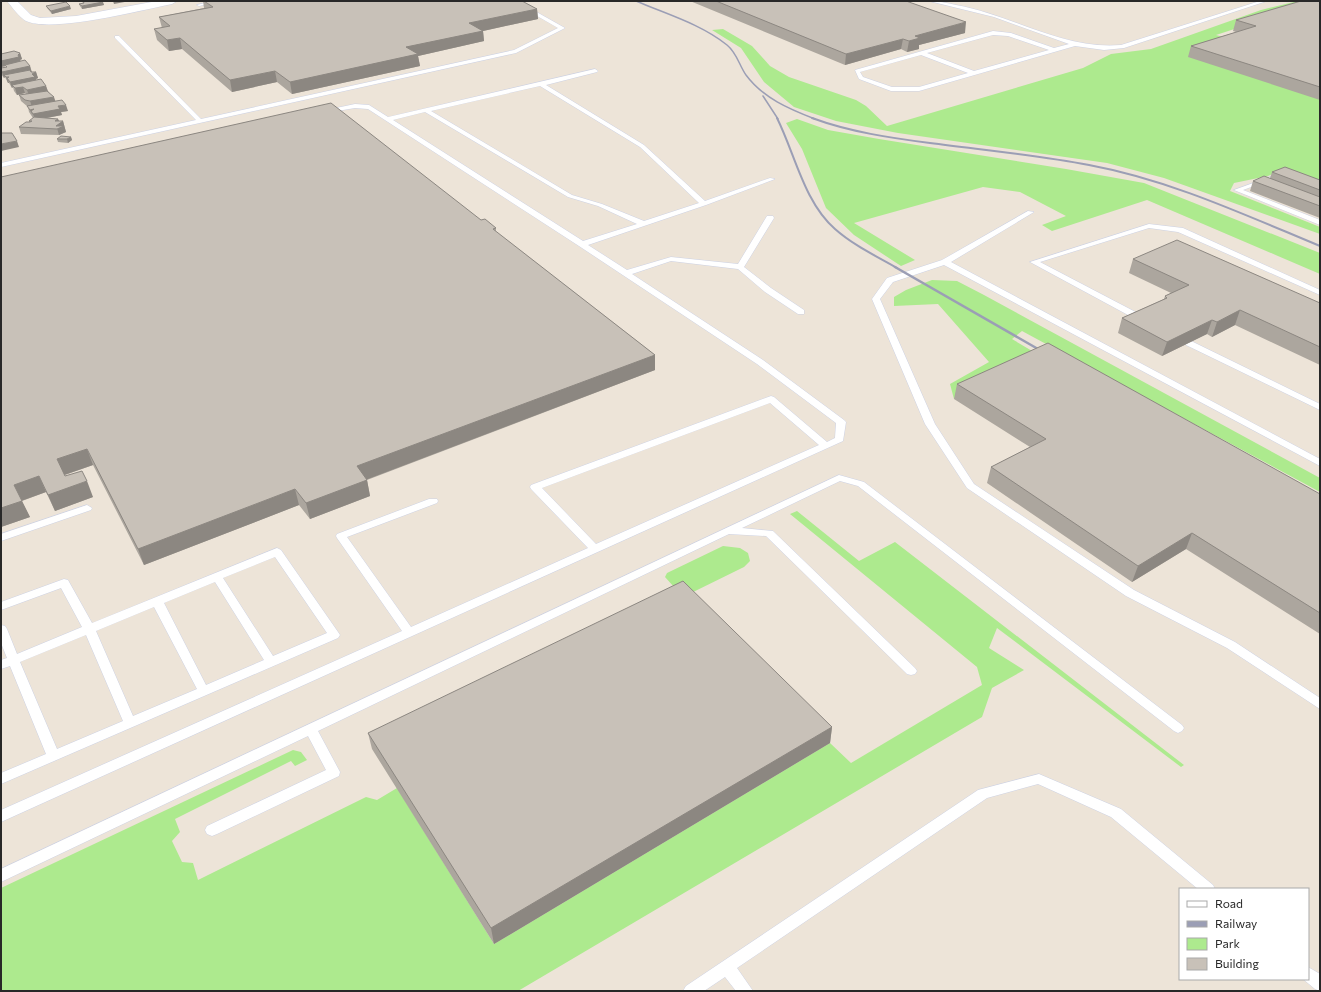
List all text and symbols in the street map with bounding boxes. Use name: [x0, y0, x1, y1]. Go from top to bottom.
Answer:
legend: [1179, 888, 1309, 980]
text: Road: [1215, 896, 1243, 910]
text: Railway: [1215, 916, 1257, 930]
text: Park: [1215, 936, 1241, 950]
text: Building: [1215, 956, 1259, 970]

